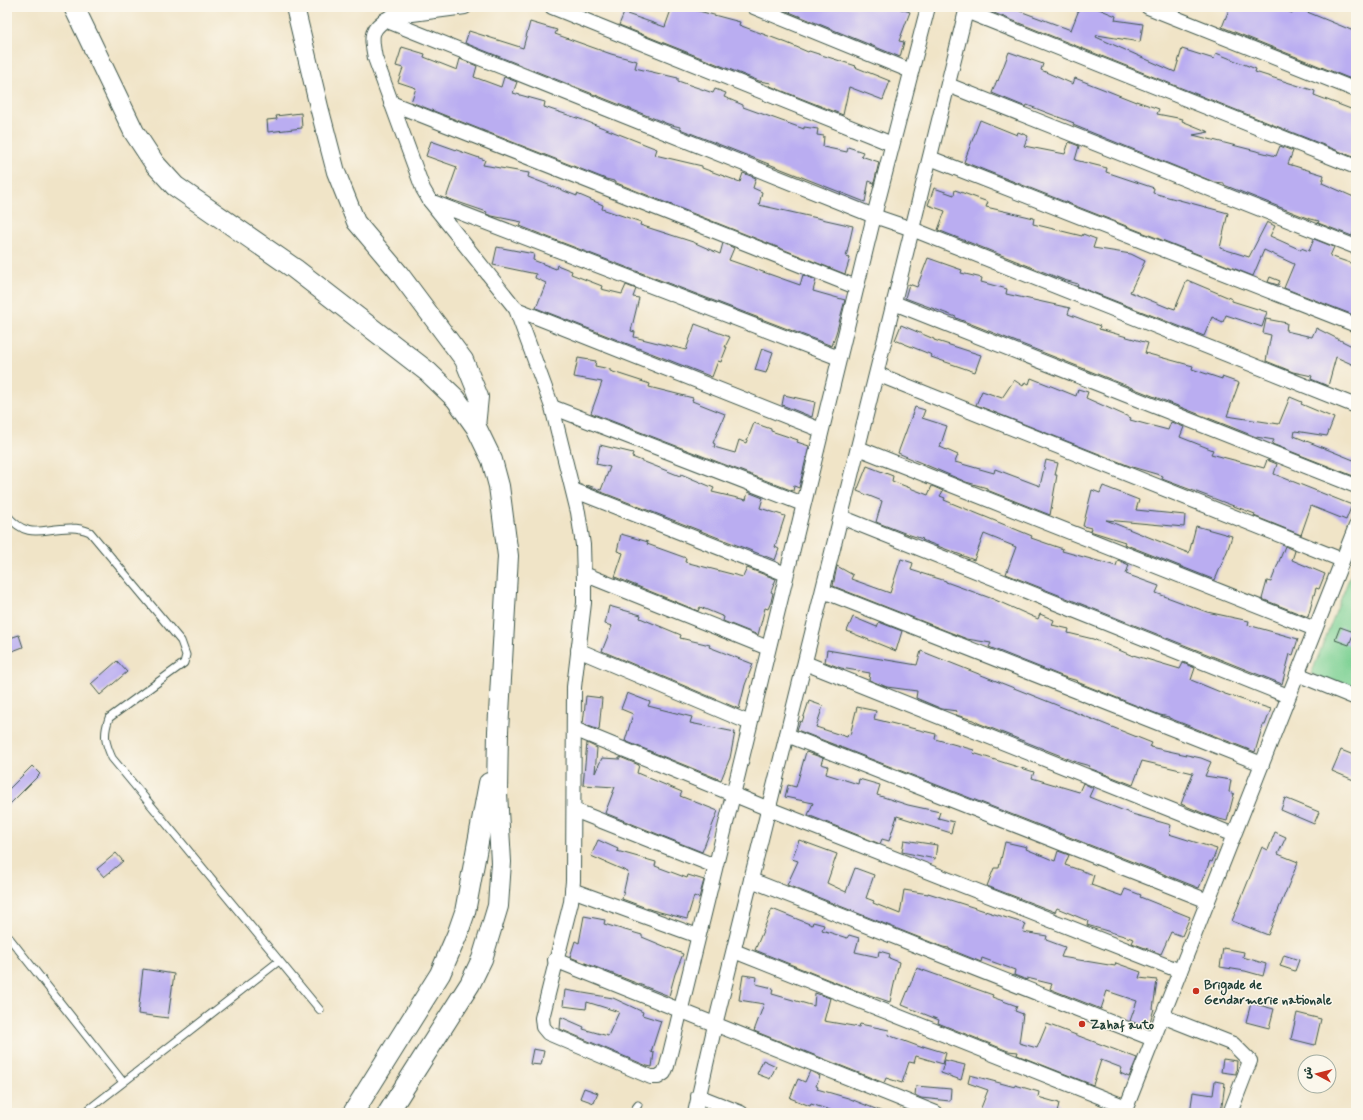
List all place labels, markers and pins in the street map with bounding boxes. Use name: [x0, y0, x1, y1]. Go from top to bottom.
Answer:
place label: Brigade de Gendarmerie nationale: [1204, 977, 1332, 1009]
marker: Brigade de Gendarmerie nationale: [1191, 986, 1201, 996]
place label: Zahaf auto: [1090, 1017, 1155, 1034]
marker: Zahaf auto: [1077, 1019, 1087, 1029]

